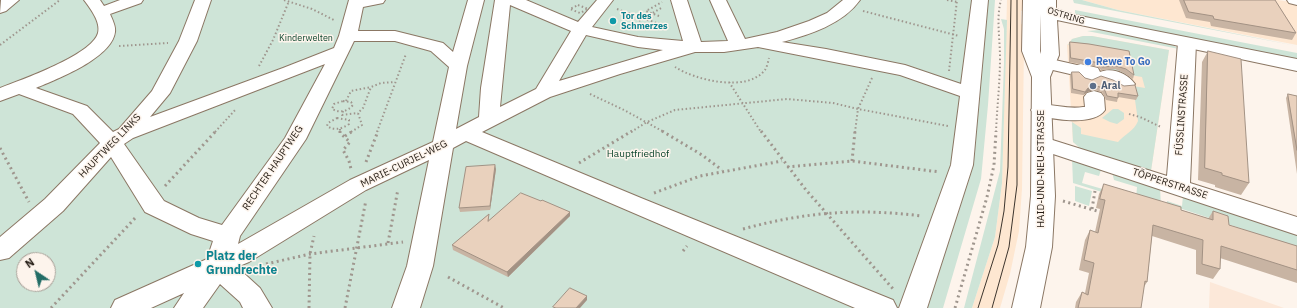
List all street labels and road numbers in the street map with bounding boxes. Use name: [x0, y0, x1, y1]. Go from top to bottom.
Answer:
street label: OSTRING: [1046, 5, 1086, 27]
street label: FÜSSLINSTRASSE: [1173, 74, 1191, 156]
street label: HAID-UND-NEU-STRASSE: [1035, 110, 1047, 228]
street label: HAUPTWEG LINKS: [76, 112, 144, 180]
street label: RECHTER HAUPTWEG: [240, 123, 306, 213]
street label: MARIE-CURJEL-WEG: [359, 138, 449, 190]
street label: TÖPPERSTRASSE: [1131, 166, 1209, 202]

